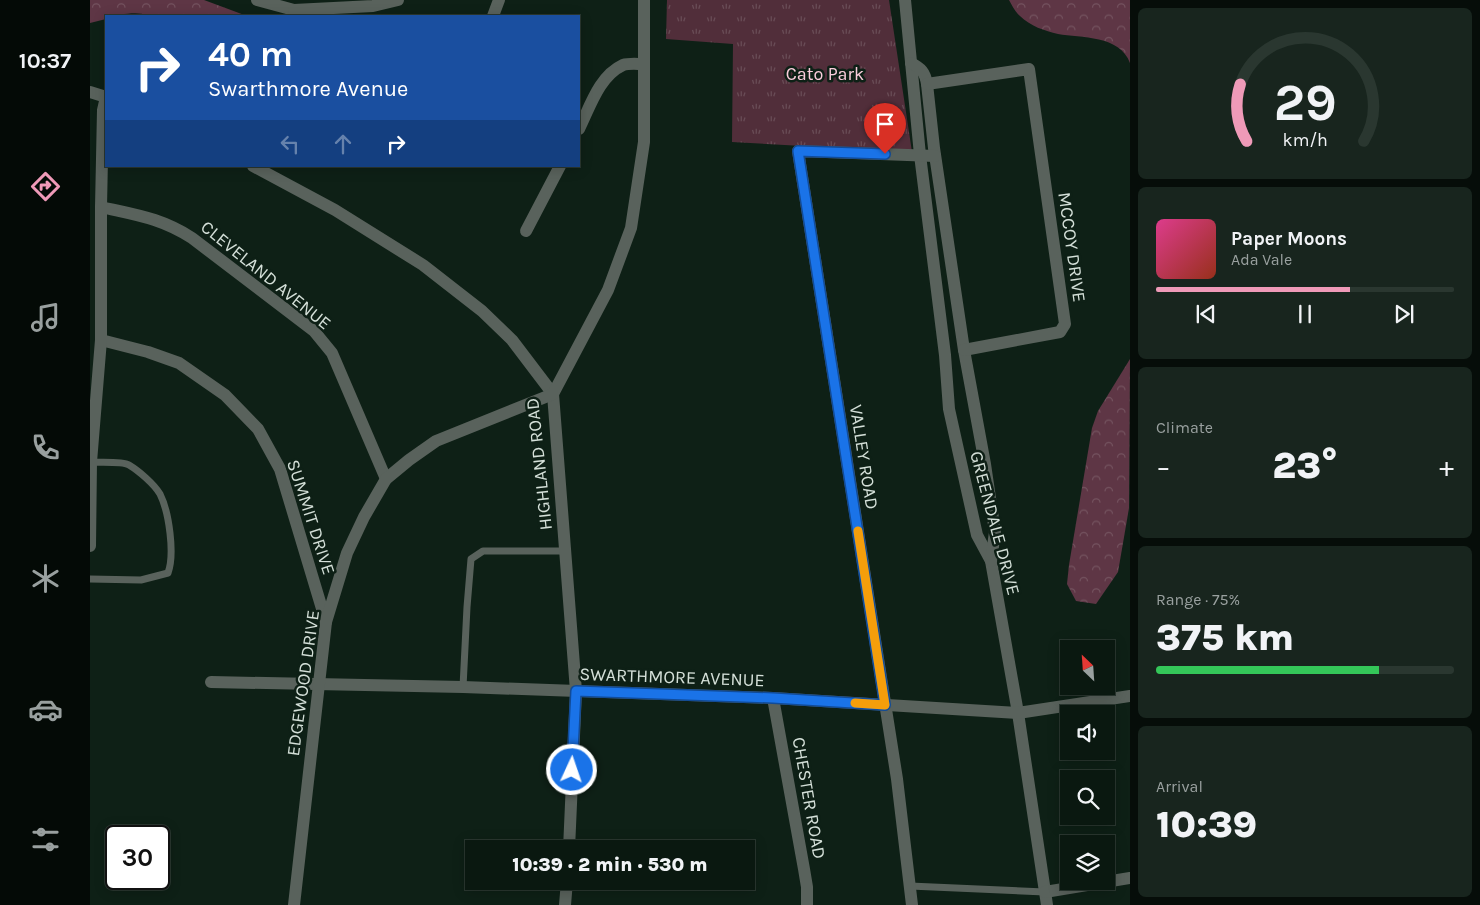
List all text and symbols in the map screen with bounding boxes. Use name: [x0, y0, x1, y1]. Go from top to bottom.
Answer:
text: 40 m: [208, 34, 293, 75]
icon: right: [125, 35, 190, 100]
text: 10:37: [19, 48, 71, 74]
park label: Cato Park: [786, 63, 864, 85]
text: 29: [1273, 72, 1337, 133]
text: Swarthmore Avenue: [208, 76, 408, 102]
pin: [864, 103, 906, 154]
icon: arrive: [871, 110, 899, 138]
icon: left: [276, 130, 304, 158]
icon: ahead: [329, 130, 357, 158]
icon: right: [382, 130, 410, 158]
text: km/h: [1282, 130, 1328, 151]
icon: directions: [28, 169, 63, 204]
street label: MCCOY DRIVE: [1053, 191, 1091, 303]
street label: CLEVELAND AVENUE: [196, 216, 336, 334]
text: Paper Moons: [1231, 228, 1347, 250]
text: Ada Vale: [1231, 250, 1292, 269]
icon: music: [28, 300, 63, 335]
icon: previous: [1192, 300, 1220, 328]
icon: pause: [1291, 300, 1319, 328]
icon: next: [1390, 300, 1418, 328]
street label: HIGHLAND ROAD: [521, 397, 557, 531]
street label: VALLEY ROAD: [845, 403, 883, 511]
text: Climate: [1156, 418, 1213, 437]
icon: phone: [28, 430, 63, 465]
text: 23°: [1272, 443, 1338, 488]
street label: GREENDALE DRIVE: [965, 448, 1025, 598]
text: −: [1156, 450, 1171, 483]
text: +: [1439, 450, 1454, 483]
street label: SUMMIT DRIVE: [282, 457, 340, 577]
icon: climate: [28, 561, 63, 596]
text: Range · 75%: [1156, 590, 1240, 609]
street label: EDGEWOOD DRIVE: [282, 608, 324, 758]
text: 375 km: [1156, 615, 1294, 660]
north arrow: [1060, 640, 1115, 695]
map controls: [1060, 640, 1115, 890]
street label: SWARTHMORE AVENUE: [579, 663, 765, 691]
icon: car: [28, 692, 63, 727]
button: sound: [1060, 705, 1115, 760]
street label: CHESTER ROAD: [787, 735, 831, 861]
position arrow: [545, 743, 597, 795]
button: search: [1060, 770, 1115, 825]
text: Arrival: [1156, 777, 1203, 796]
text: 10:39: [1156, 802, 1257, 847]
icon: filters: [28, 822, 63, 857]
speed limit sign: 30: [105, 825, 170, 890]
button: layers: [1060, 835, 1115, 890]
text: 10:39 · 2 min · 530 m: [512, 854, 708, 876]

